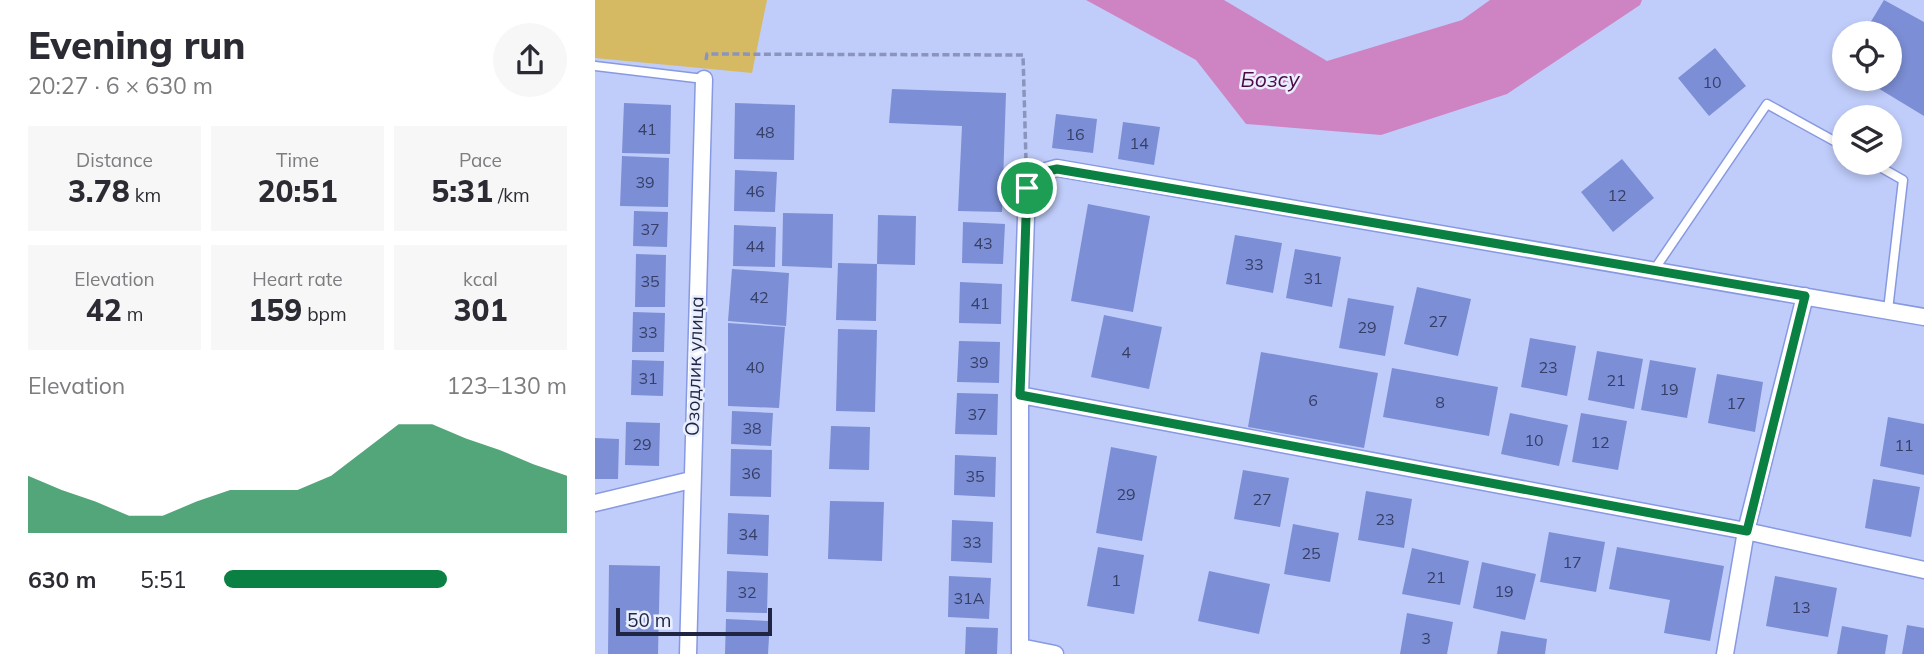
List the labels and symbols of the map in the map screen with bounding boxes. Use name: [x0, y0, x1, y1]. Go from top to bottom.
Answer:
water label: Бозсу: [1240, 66, 1300, 92]
house number: 10: [1702, 72, 1722, 92]
house number: 41: [637, 119, 657, 139]
house number: 48: [755, 122, 775, 142]
house number: 16: [1065, 124, 1085, 144]
house number: 14: [1129, 133, 1149, 153]
pin: [997, 158, 1057, 218]
house number: 39: [635, 172, 655, 192]
house number: 46: [745, 181, 765, 201]
house number: 12: [1607, 185, 1627, 205]
house number: 37: [640, 219, 660, 239]
house number: 43: [973, 233, 993, 253]
house number: 44: [745, 236, 765, 256]
house number: 33: [1244, 254, 1264, 274]
house number: 31: [1303, 268, 1323, 288]
house number: 35: [640, 271, 660, 291]
house number: 42: [749, 287, 769, 307]
house number: 41: [970, 293, 990, 313]
street label: Озодлик улица: [680, 296, 708, 436]
house number: 27: [1428, 311, 1448, 331]
house number: 29: [1357, 317, 1377, 337]
house number: 33: [638, 322, 658, 342]
house number: 4: [1121, 342, 1131, 362]
house number: 39: [969, 352, 989, 372]
house number: 40: [745, 357, 765, 377]
house number: 23: [1538, 357, 1558, 377]
house number: 31: [638, 368, 658, 388]
house number: 21: [1606, 370, 1626, 390]
house number: 19: [1659, 379, 1679, 399]
house number: 6: [1308, 390, 1318, 410]
house number: 8: [1435, 392, 1445, 412]
house number: 17: [1726, 393, 1746, 413]
house number: 37: [967, 404, 987, 424]
house number: 38: [742, 418, 762, 438]
house number: 10: [1524, 430, 1544, 450]
house number: 12: [1590, 432, 1610, 452]
house number: 29: [632, 434, 652, 454]
house number: 11: [1894, 435, 1914, 455]
house number: 36: [741, 463, 761, 483]
house number: 35: [965, 466, 985, 486]
house number: 29: [1116, 484, 1136, 504]
house number: 27: [1252, 489, 1272, 509]
house number: 23: [1375, 509, 1395, 529]
house number: 34: [738, 524, 758, 544]
house number: 33: [962, 532, 982, 552]
house number: 25: [1301, 543, 1321, 563]
house number: 17: [1562, 552, 1582, 572]
house number: 21: [1426, 567, 1446, 587]
house number: 1: [1111, 570, 1121, 590]
house number: 19: [1494, 581, 1514, 601]
house number: 32: [737, 582, 757, 602]
house number: 31A: [954, 588, 985, 608]
house number: 13: [1791, 597, 1811, 617]
scale bar: [616, 605, 772, 637]
house number: 3: [1421, 628, 1431, 648]

